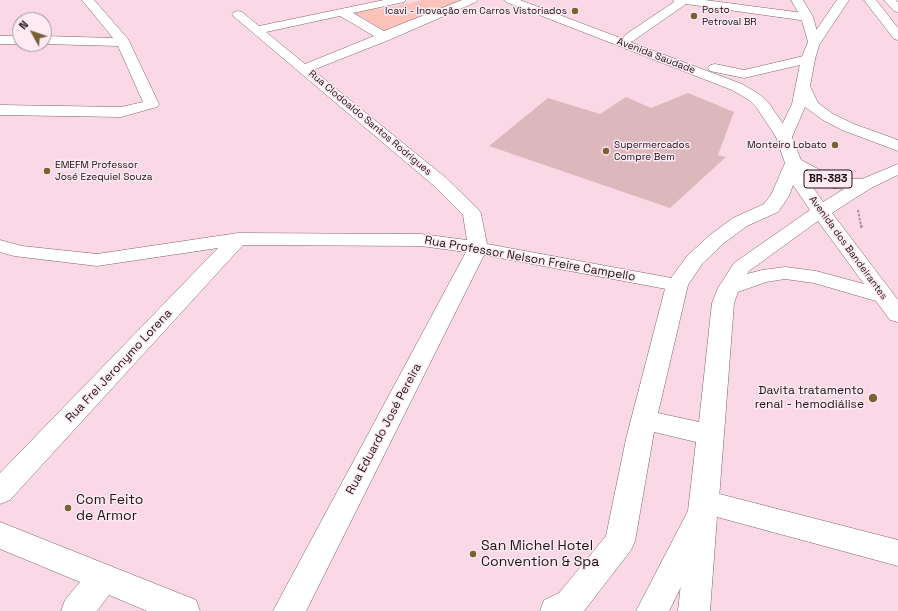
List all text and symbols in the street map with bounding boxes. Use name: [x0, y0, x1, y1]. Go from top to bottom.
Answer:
place label: Posto Petroval BR: [702, 4, 757, 28]
place label: Icavi - Inovação em Carros Vistoriados: [385, 5, 567, 17]
marker: Icavi - Inovação em Carros Vistoriados: [570, 6, 580, 16]
marker: Posto Petroval BR: [689, 11, 699, 21]
north arrow: [12, 12, 52, 52]
text: N: [16, 18, 31, 32]
street label: Avenida Saudade: [615, 36, 697, 76]
street label: Rua Clodoaldo Santos Rodrigues: [306, 68, 434, 178]
place label: Supermercados Compre Bem: [614, 139, 690, 162]
place label: Monteiro Lobato: [747, 139, 827, 151]
marker: Monteiro Lobato: [830, 140, 840, 150]
marker: Supermercados Compre Bem: [601, 146, 611, 156]
place label: EMEFM Professor José Ezequiel Souza: [55, 159, 152, 182]
marker: EMEFM Professor José Ezequiel Souza: [42, 166, 52, 176]
road number: BR-383: [804, 170, 852, 188]
street label: Avenida dos Bandeirantes: [806, 194, 890, 302]
street label: Rua Professor Nelson Freire Campello: [423, 233, 637, 285]
street label: Rua Frei Jeronymo Lorena: [63, 306, 175, 426]
street label: Rua Eduardo José Pereira: [343, 361, 425, 497]
place label: Davita tratamento renal - hemodiálise: [755, 384, 864, 412]
marker: Davita tratamento renal - hemodiálise: [867, 392, 879, 404]
place label: Com Feito de Armor: [76, 492, 143, 524]
marker: Com Feito de Armor: [63, 503, 73, 513]
place label: San Michel Hotel Convention & Spa: [481, 538, 599, 570]
marker: San Michel Hotel Convention & Spa: [468, 549, 478, 559]

